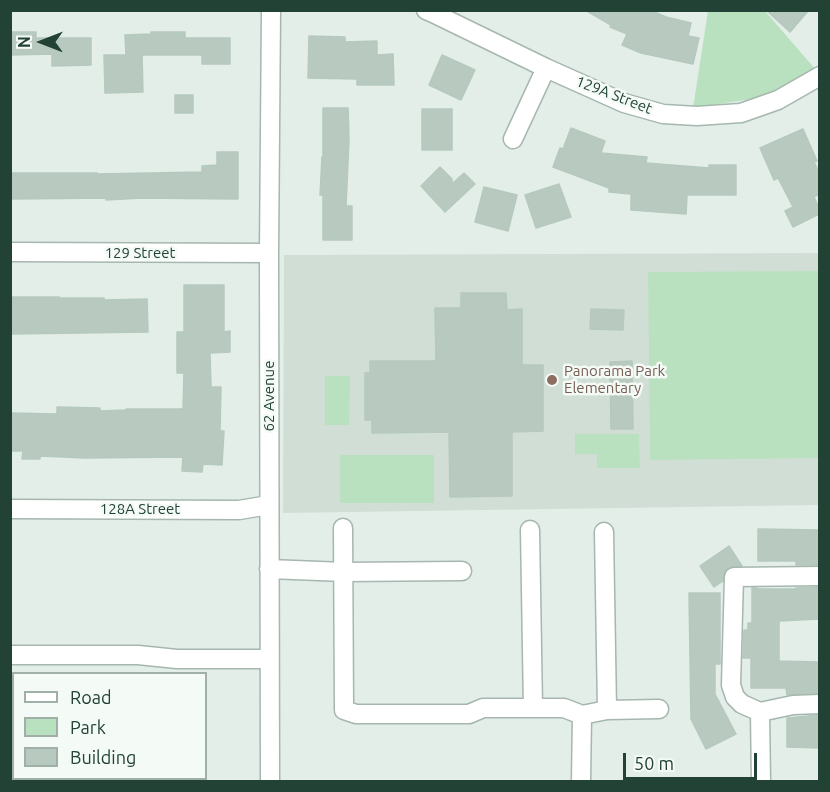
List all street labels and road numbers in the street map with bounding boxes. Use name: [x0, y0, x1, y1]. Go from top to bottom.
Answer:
street label: 129A Street: [573, 72, 655, 118]
street label: 129 Street: [105, 244, 175, 262]
street label: 62 Avenue: [260, 361, 278, 431]
street label: 128A Street: [100, 500, 180, 518]

